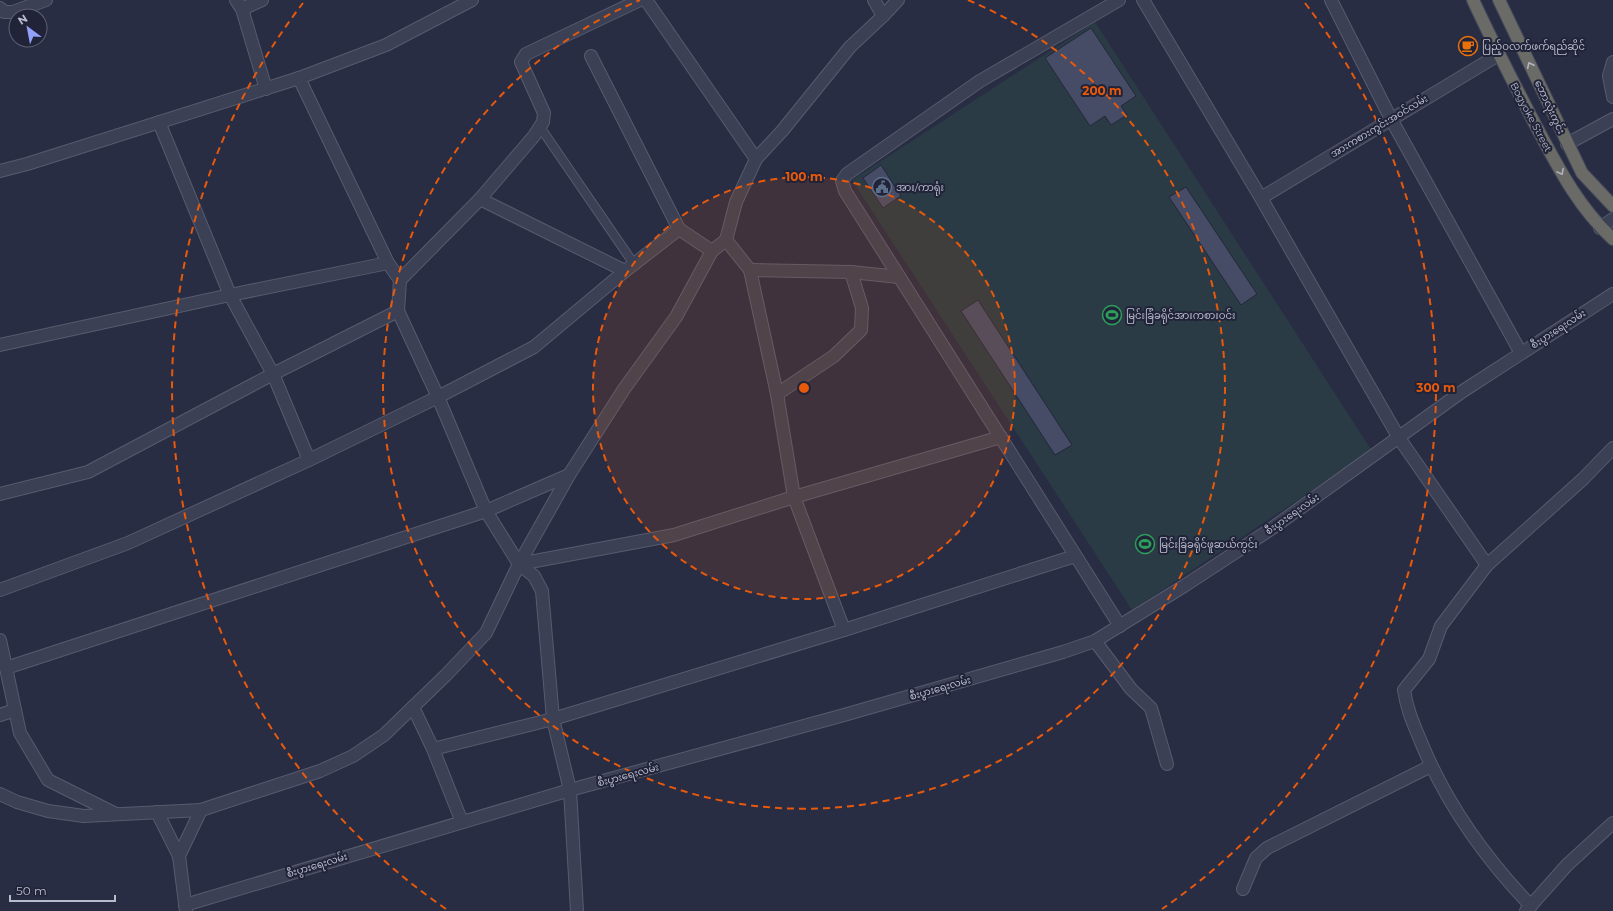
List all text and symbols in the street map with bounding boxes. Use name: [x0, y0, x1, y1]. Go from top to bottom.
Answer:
north arrow: [8, 8, 48, 48]
text: N: [15, 11, 30, 28]
cafe icon: ပြည့်ဝလက်ဖက်ရည်ဆိုင်: [1457, 35, 1479, 57]
place label: ပြည့်ဝလက်ဖက်ရည်ဆိုင်: [1482, 39, 1585, 55]
one-way arrow: [1527, 62, 1535, 70]
street label: ဘောလုံးကွင်း: [1530, 78, 1569, 137]
street label: Bogyoke Street: [1507, 80, 1555, 154]
text: 200 m: [1082, 83, 1122, 98]
street label: အားကစားကွင်းအဝင်လမ်း: [1327, 91, 1431, 162]
one-way arrow: [1556, 168, 1563, 175]
text: 100 m: [786, 169, 822, 184]
public building icon: အား/ကာရုံး: [871, 176, 893, 198]
place label: အား/ကာရုံး: [896, 181, 944, 196]
sports icon: မြင်းခြံခရိုင်အားကစားဝင်း: [1101, 304, 1123, 326]
street label: စီးပွားရေးလမ်း: [1528, 306, 1589, 353]
place label: မြင်းခြံခရိုင်အားကစားဝင်း: [1126, 308, 1236, 324]
text: 300 m: [1415, 380, 1456, 395]
centre of rings: [797, 381, 811, 395]
street label: စီးပွားရေးလမ်း: [1262, 490, 1323, 539]
sports icon: မြင်းခြံခရိုင်ဖူဆယ်ကွင်း: [1134, 533, 1156, 555]
place label: မြင်းခြံခရိုင်ဖူဆယ်ကွင်း: [1159, 537, 1258, 553]
street label: စီးပွားရေးလမ်း: [908, 672, 973, 705]
street label: စီးပွားရေးလမ်း: [596, 760, 661, 791]
street label: စီးပွားရေးလမ်း: [285, 849, 350, 882]
scale bar: [10, 877, 115, 903]
text: 50 m: [16, 883, 47, 898]

